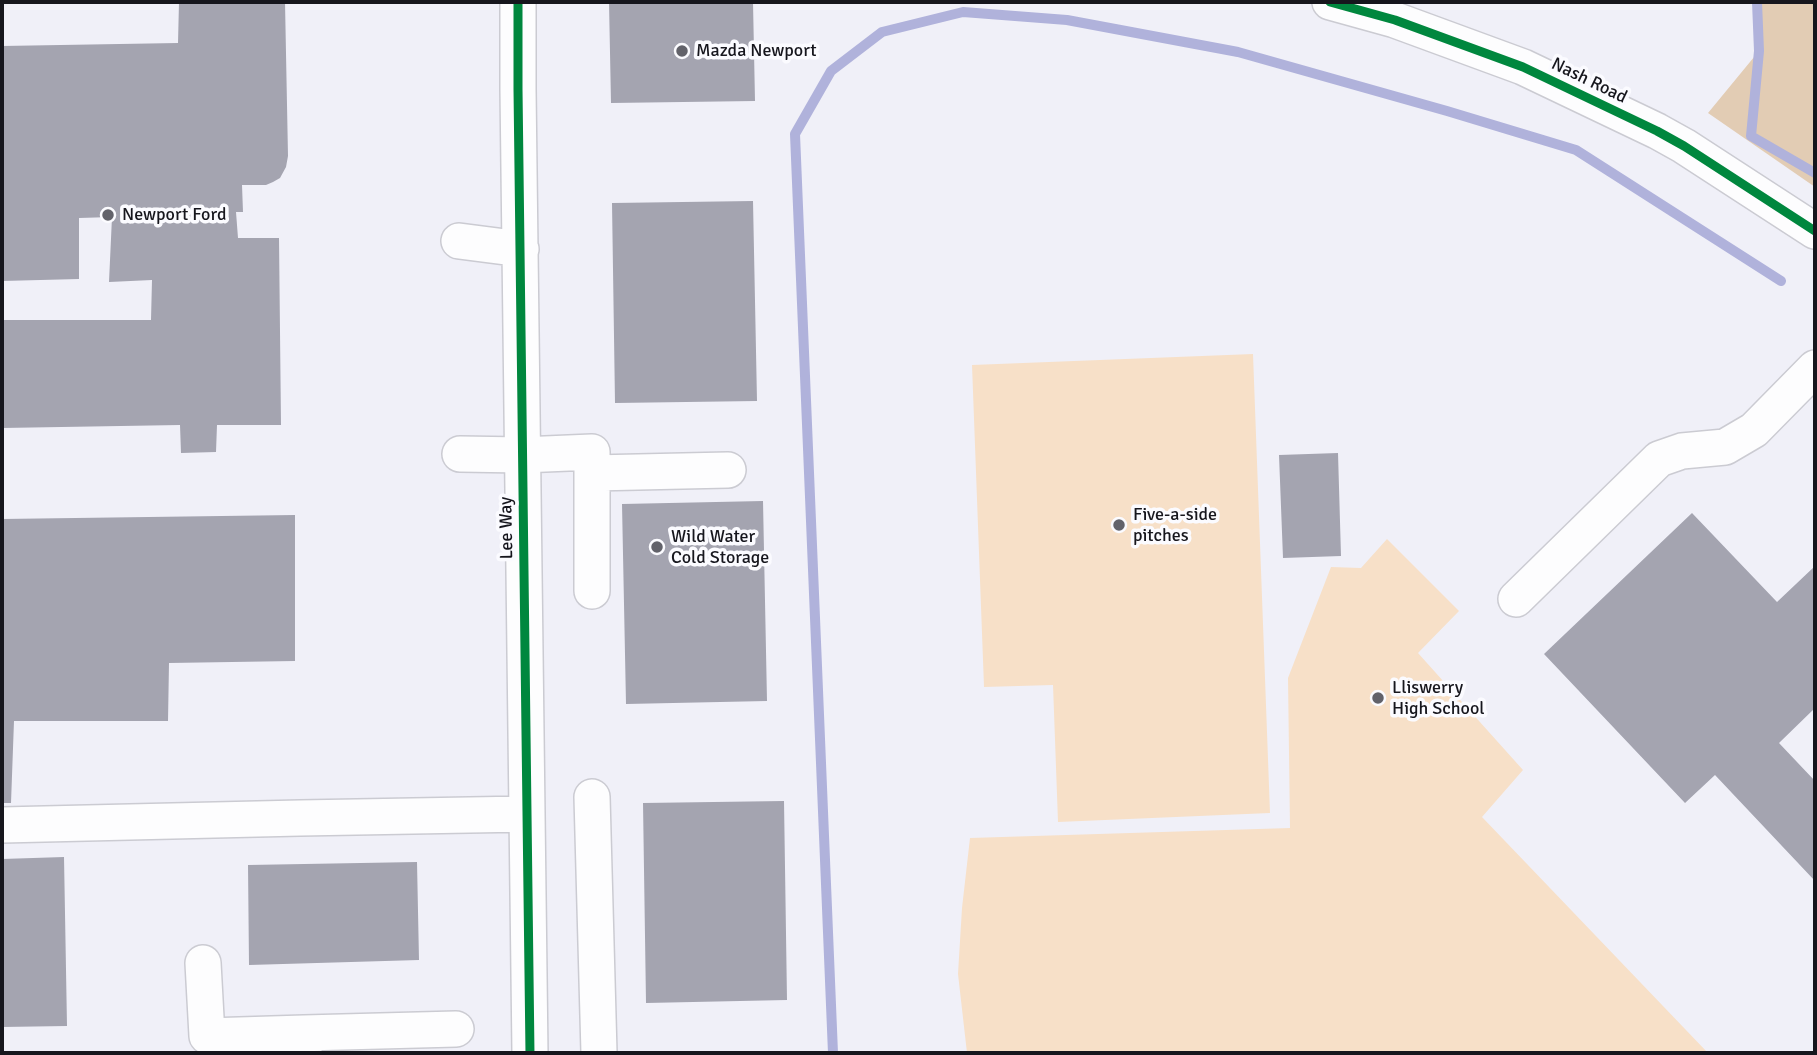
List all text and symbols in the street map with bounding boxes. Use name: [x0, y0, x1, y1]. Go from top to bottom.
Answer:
place label: Mazda Newport: [696, 40, 816, 62]
marker: Mazda Newport: [674, 43, 690, 59]
street label: Nash Road: [1548, 53, 1630, 109]
place label: Newport Ford: [122, 204, 226, 226]
marker: Newport Ford: [100, 207, 116, 223]
street label: Lee Way: [496, 496, 518, 560]
place label: Five-a-side pitches: [1133, 504, 1217, 546]
marker: Five-a-side pitches: [1111, 517, 1127, 533]
place label: Wild Water Cold Storage: [671, 526, 769, 568]
marker: Wild Water Cold Storage: [649, 539, 665, 555]
place label: Lliswerry High School: [1392, 677, 1485, 720]
marker: Lliswerry High School: [1370, 690, 1386, 706]

